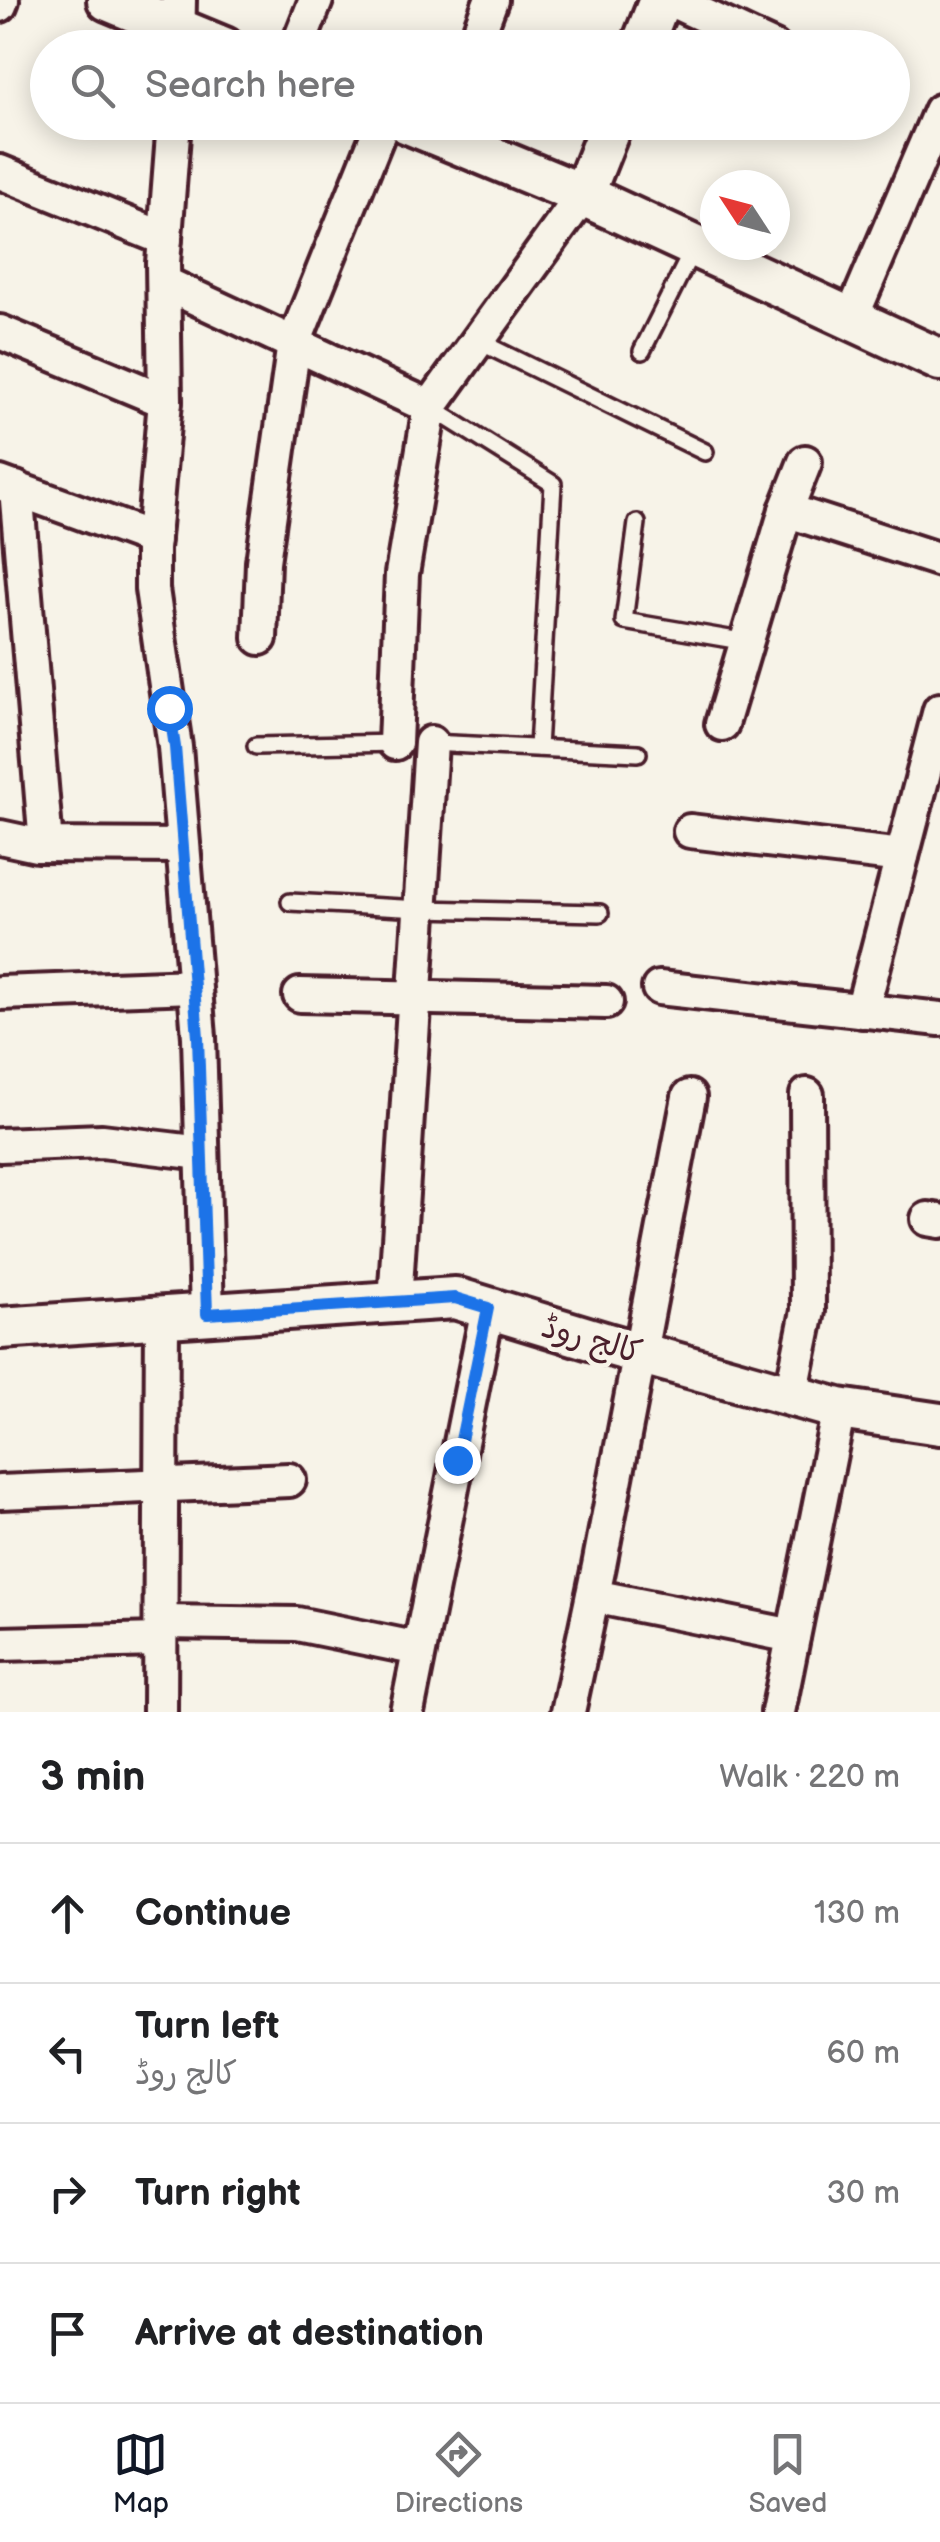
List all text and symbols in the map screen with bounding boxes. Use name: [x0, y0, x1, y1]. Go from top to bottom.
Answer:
search box: [30, 30, 910, 140]
icon: search: [65, 58, 120, 113]
text: Search here: [145, 63, 356, 108]
north arrow: [700, 170, 790, 260]
route start: [147, 686, 193, 732]
street label: کالج روڈ: [537, 1308, 646, 1374]
route end: [435, 1438, 481, 1484]
text: 3 min: [40, 1752, 145, 1803]
text: Walk · 220 m: [719, 1758, 900, 1797]
icon: ahead: [40, 1886, 95, 1941]
text: Continue: [135, 1891, 291, 1936]
text: 130 m: [814, 1894, 900, 1933]
text: Turn left: [135, 2004, 279, 2049]
icon: left: [40, 2026, 95, 2081]
text: 60 m: [827, 2034, 900, 2073]
text: کالج روڈ: [135, 2055, 237, 2094]
icon: right: [40, 2166, 95, 2221]
text: Turn right: [135, 2171, 300, 2216]
text: 30 m: [826, 2174, 900, 2213]
icon: arrive: [40, 2306, 95, 2361]
text: Arrive at destination: [135, 2311, 484, 2356]
tab: Map: [113, 2427, 169, 2520]
tab: Directions: [394, 2427, 523, 2520]
tab: Saved: [749, 2427, 827, 2520]

